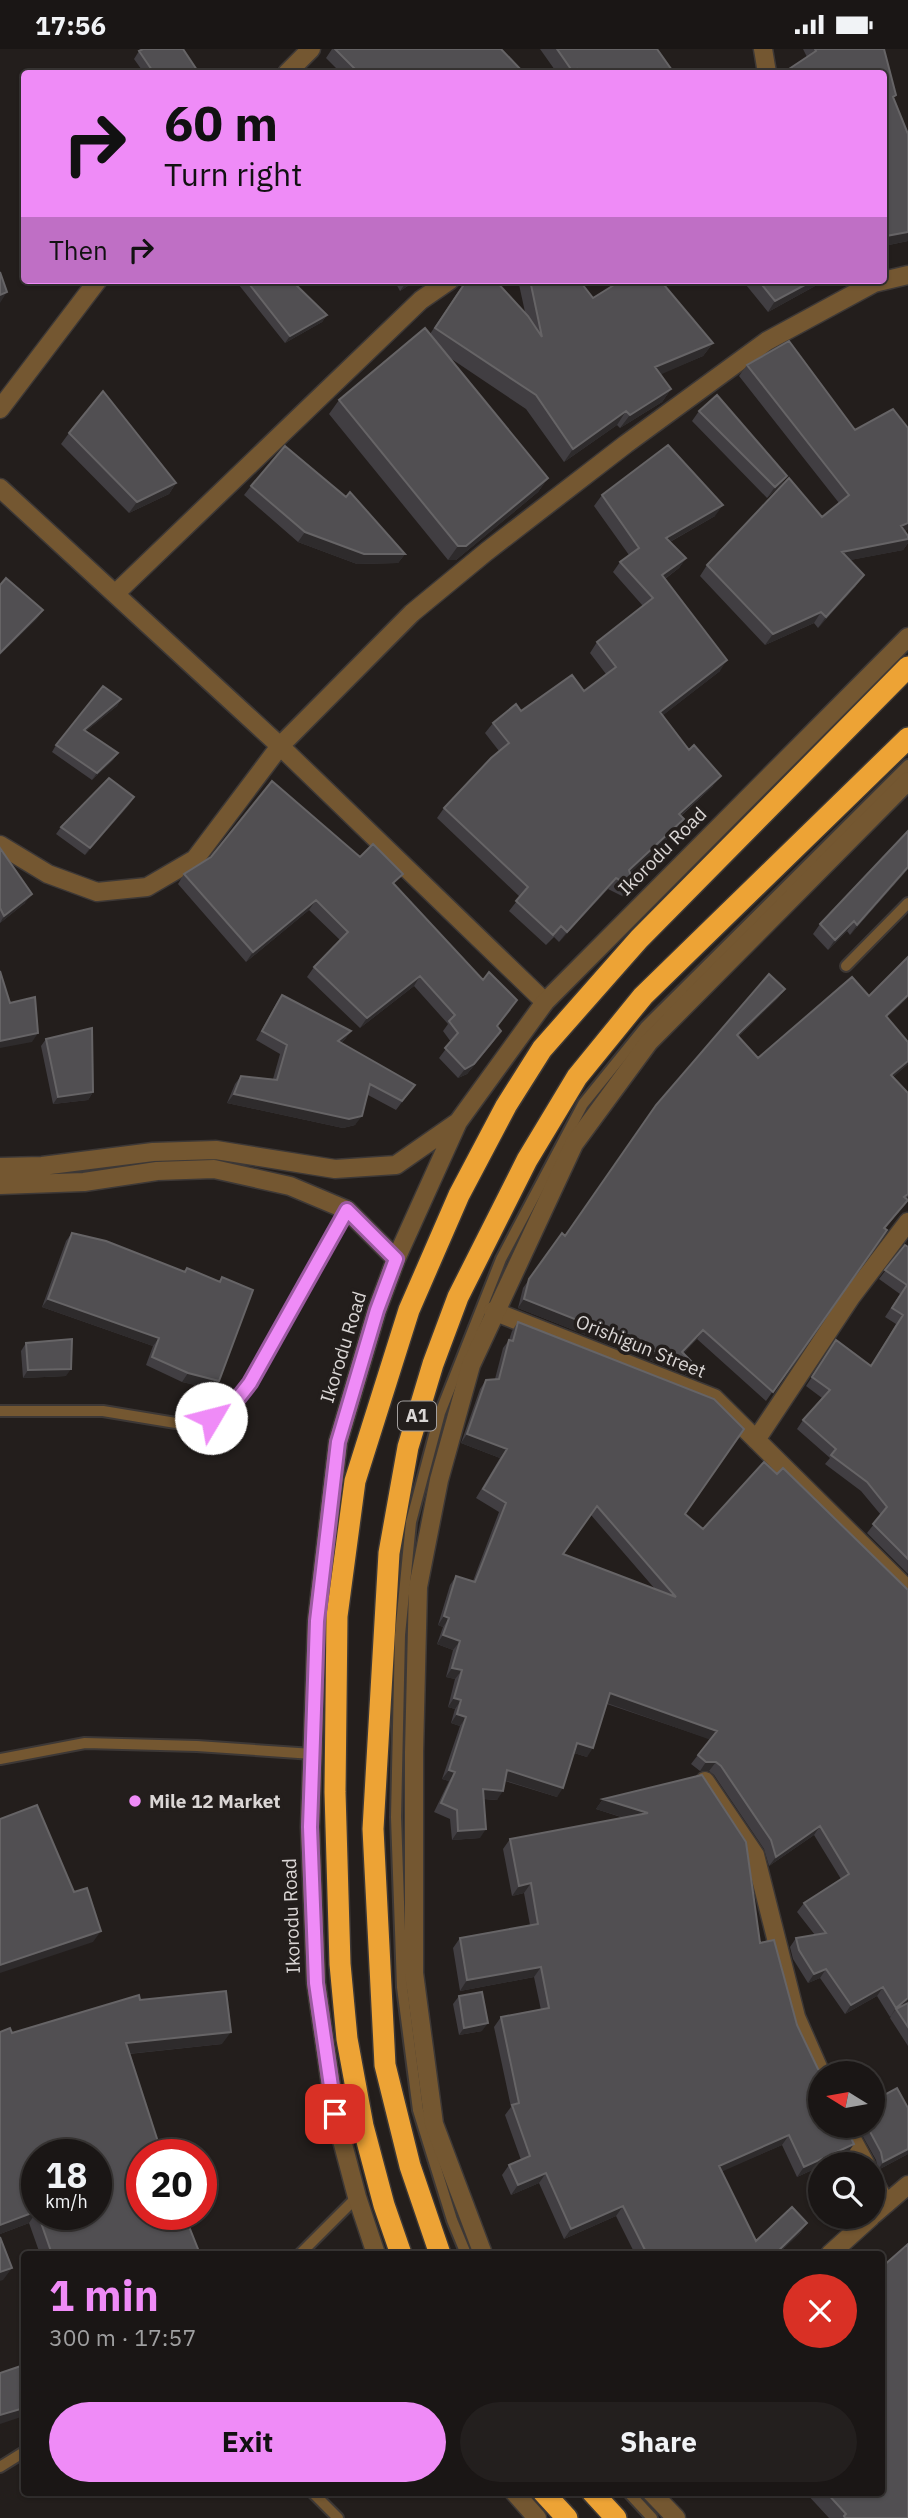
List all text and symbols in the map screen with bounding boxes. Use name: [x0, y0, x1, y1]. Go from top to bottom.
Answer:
text: 17:56: [35, 8, 106, 42]
text: 60 m: [164, 91, 278, 154]
icon: right: [49, 98, 140, 189]
text: Turn right: [164, 153, 302, 195]
icon: right: [122, 231, 160, 269]
text: Then: [49, 233, 108, 267]
street label: Ikorodu Road: [613, 802, 711, 900]
street label: Ikorodu Road: [315, 1288, 371, 1406]
street label: Orishigun Street: [572, 1309, 710, 1383]
position arrow: [174, 1381, 248, 1455]
road number: A1: [398, 1401, 436, 1431]
place label: Mile 12 Market: [149, 1789, 281, 1813]
marker: Mile 12 Market: [127, 1793, 143, 1809]
street label: Ikorodu Road: [277, 1858, 305, 1974]
north arrow: [808, 2061, 886, 2139]
map controls: [808, 2061, 885, 2229]
pin: [305, 2084, 365, 2144]
icon: arrive: [316, 2095, 354, 2133]
speed limit sign: 20: [126, 2139, 217, 2230]
text: 18: [45, 2152, 88, 2198]
button: search: [808, 2152, 885, 2229]
text: km/h: [45, 2190, 88, 2213]
text: 1 min: [49, 2268, 159, 2323]
button: close: [783, 2274, 857, 2348]
text: 300 m · 17:57: [49, 2322, 196, 2352]
button: Exit: [49, 2402, 446, 2482]
button: Share: [460, 2402, 857, 2482]

